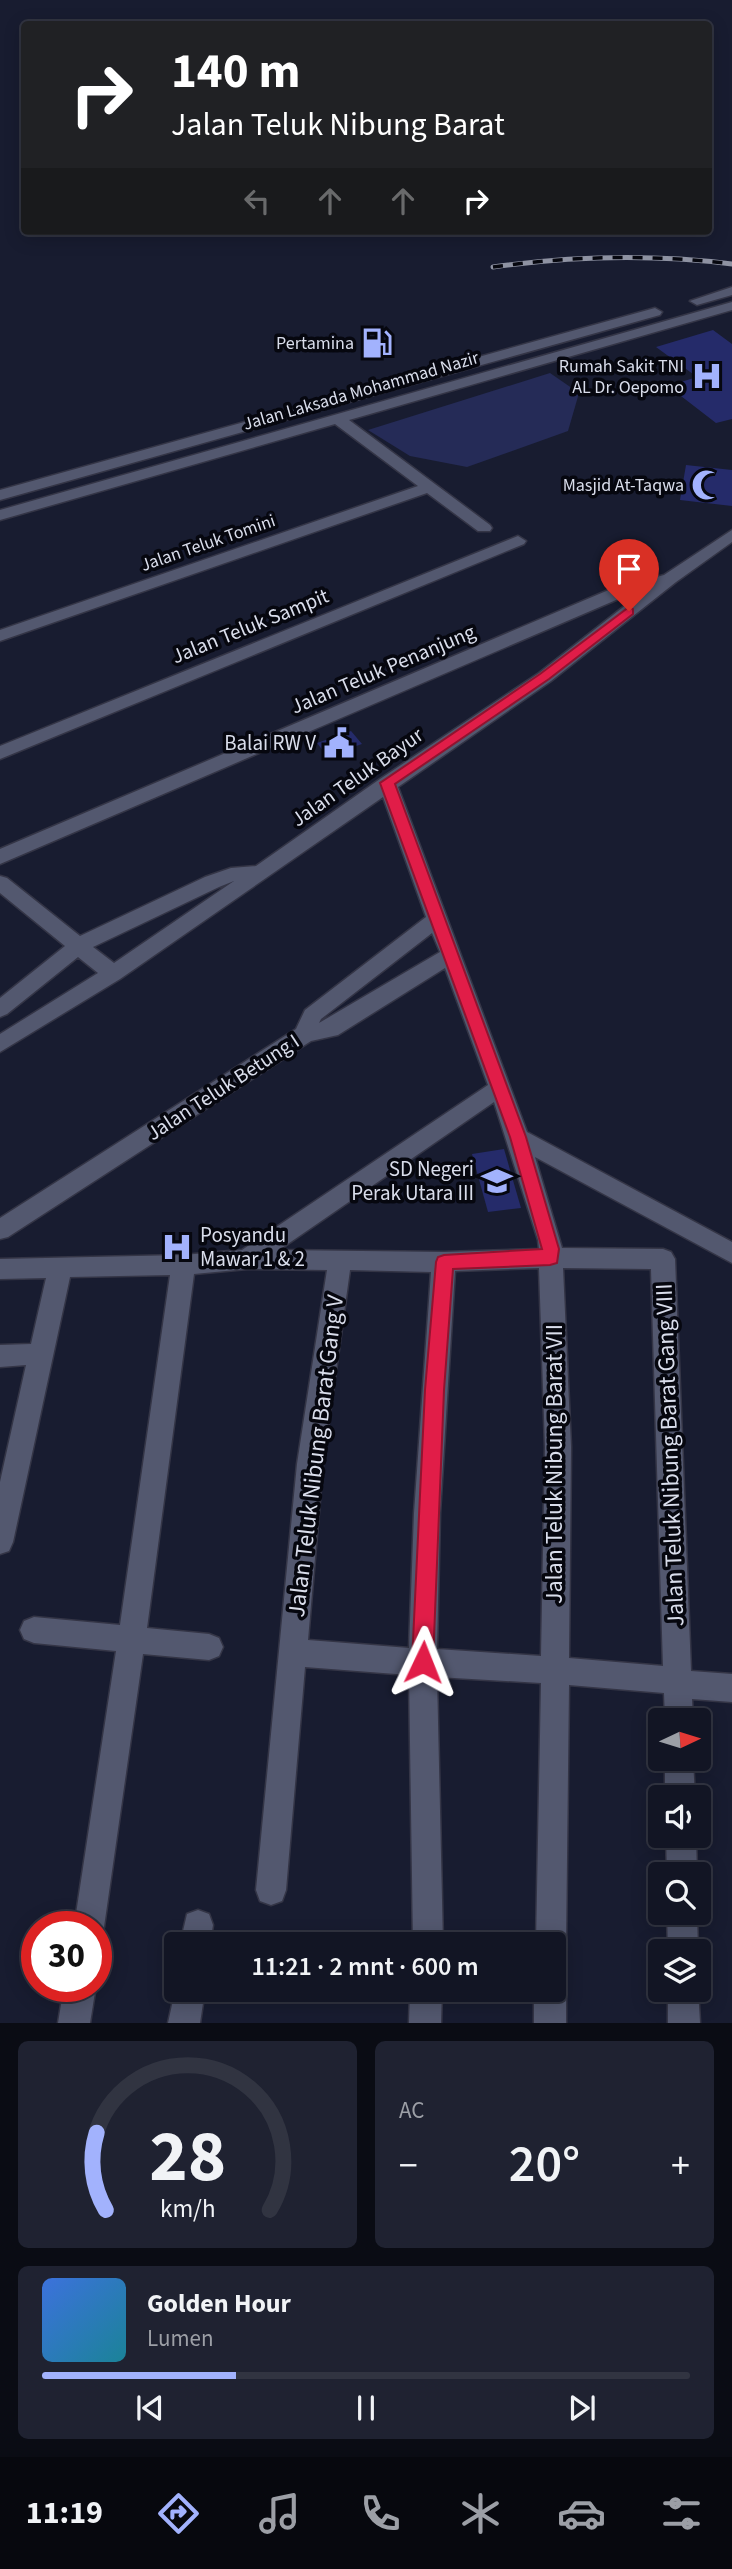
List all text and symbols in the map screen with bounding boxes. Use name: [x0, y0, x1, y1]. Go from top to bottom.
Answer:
text: 140 m: [171, 37, 300, 107]
icon: right: [56, 49, 147, 140]
text: Jalan Teluk Nibung Barat: [171, 102, 505, 148]
icon: left: [238, 182, 276, 220]
icon: ahead: [311, 182, 349, 220]
icon: ahead: [384, 182, 422, 220]
icon: right: [457, 182, 495, 220]
fuel station icon: Pertamina: [360, 326, 394, 360]
place label: Pertamina: [276, 331, 354, 356]
street label: Jalan Laksada Mohammad Nazir: [240, 345, 482, 437]
place label: Rumah Sakit TNI AL Dr. Oepomo: [559, 354, 684, 400]
hospital icon: Rumah Sakit TNI AL Dr. Oepomo: [690, 359, 724, 393]
mosque icon: Masjid At-Taqwa: [690, 468, 724, 502]
place label: Masjid At-Taqwa: [563, 473, 684, 498]
street label: Jalan Teluk Tomini: [137, 508, 279, 578]
pin: [599, 539, 659, 611]
icon: arrive: [610, 550, 648, 588]
street label: Jalan Teluk Sampit: [167, 581, 333, 671]
street label: Jalan Teluk Penanjung: [286, 616, 480, 721]
street label: Jalan Teluk Bayur: [285, 720, 430, 834]
public building icon: Balai RW V: [322, 726, 356, 760]
place label: Balai RW V: [224, 728, 316, 758]
street label: Jalan Teluk Betung I: [141, 1026, 305, 1148]
place label: SD Negeri Perak Utara III: [351, 1154, 474, 1208]
school or university icon: SD Negeri Perak Utara III: [480, 1164, 514, 1198]
place label: Posyandu Mawar 1 & 2: [200, 1220, 305, 1274]
hospital icon: Posyandu Mawar 1 & 2: [160, 1230, 194, 1264]
street label: Jalan Teluk Nibung Barat Gang VIII: [647, 1283, 693, 1627]
street label: Jalan Teluk Nibung Barat Gang V: [279, 1292, 353, 1619]
street label: Jalan Teluk Nibung Barat VII: [537, 1324, 572, 1604]
position arrow: [386, 1625, 460, 1699]
north arrow: [648, 1708, 710, 1771]
map controls: [648, 1708, 711, 2002]
button: sound: [648, 1785, 711, 1848]
button: search: [648, 1862, 711, 1925]
speed limit sign: 30: [21, 1911, 112, 2002]
button: layers: [648, 1939, 711, 2002]
text: 11:21 · 2 mnt · 600 m: [251, 1948, 479, 1985]
text: AC: [399, 2094, 424, 2127]
text: 28: [149, 2106, 226, 2210]
text: 20°: [509, 2128, 580, 2202]
text: −: [399, 2139, 418, 2193]
text: +: [671, 2139, 690, 2193]
text: km/h: [160, 2191, 215, 2227]
text: Golden Hour: [147, 2285, 291, 2322]
text: Lumen: [147, 2322, 214, 2355]
icon: previous: [131, 2389, 169, 2427]
icon: pause: [347, 2389, 385, 2427]
icon: next: [563, 2389, 601, 2427]
icon: directions: [154, 2489, 203, 2538]
icon: music: [255, 2489, 304, 2538]
icon: phone: [356, 2489, 405, 2538]
icon: climate: [456, 2489, 505, 2538]
icon: car: [557, 2489, 606, 2538]
icon: filters: [657, 2489, 706, 2538]
text: 11:19: [26, 2490, 103, 2536]

